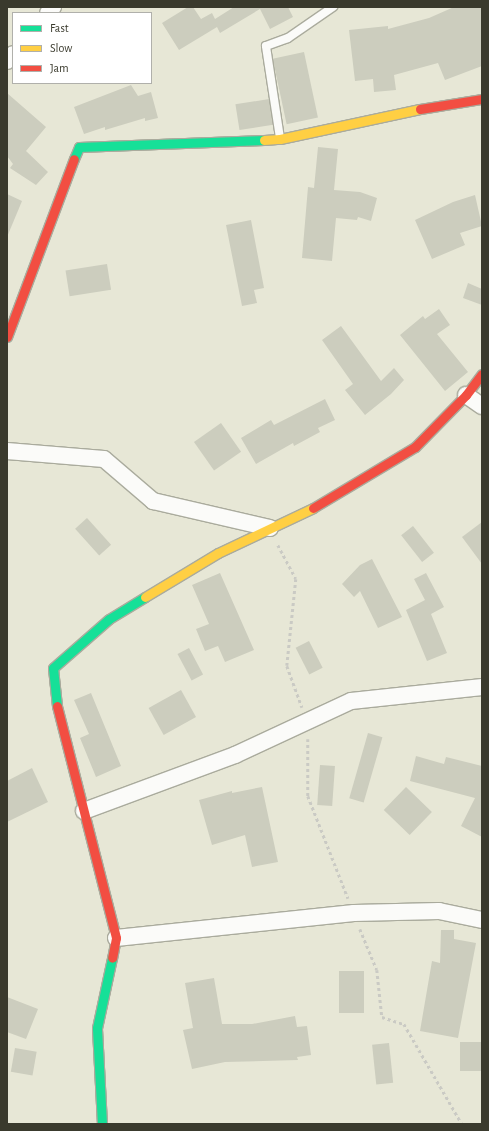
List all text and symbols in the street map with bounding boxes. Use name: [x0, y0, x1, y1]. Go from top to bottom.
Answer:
legend: [12, 12, 152, 84]
text: Fast: [50, 22, 69, 34]
text: Slow: [50, 42, 72, 54]
text: Jam: [50, 62, 69, 74]

